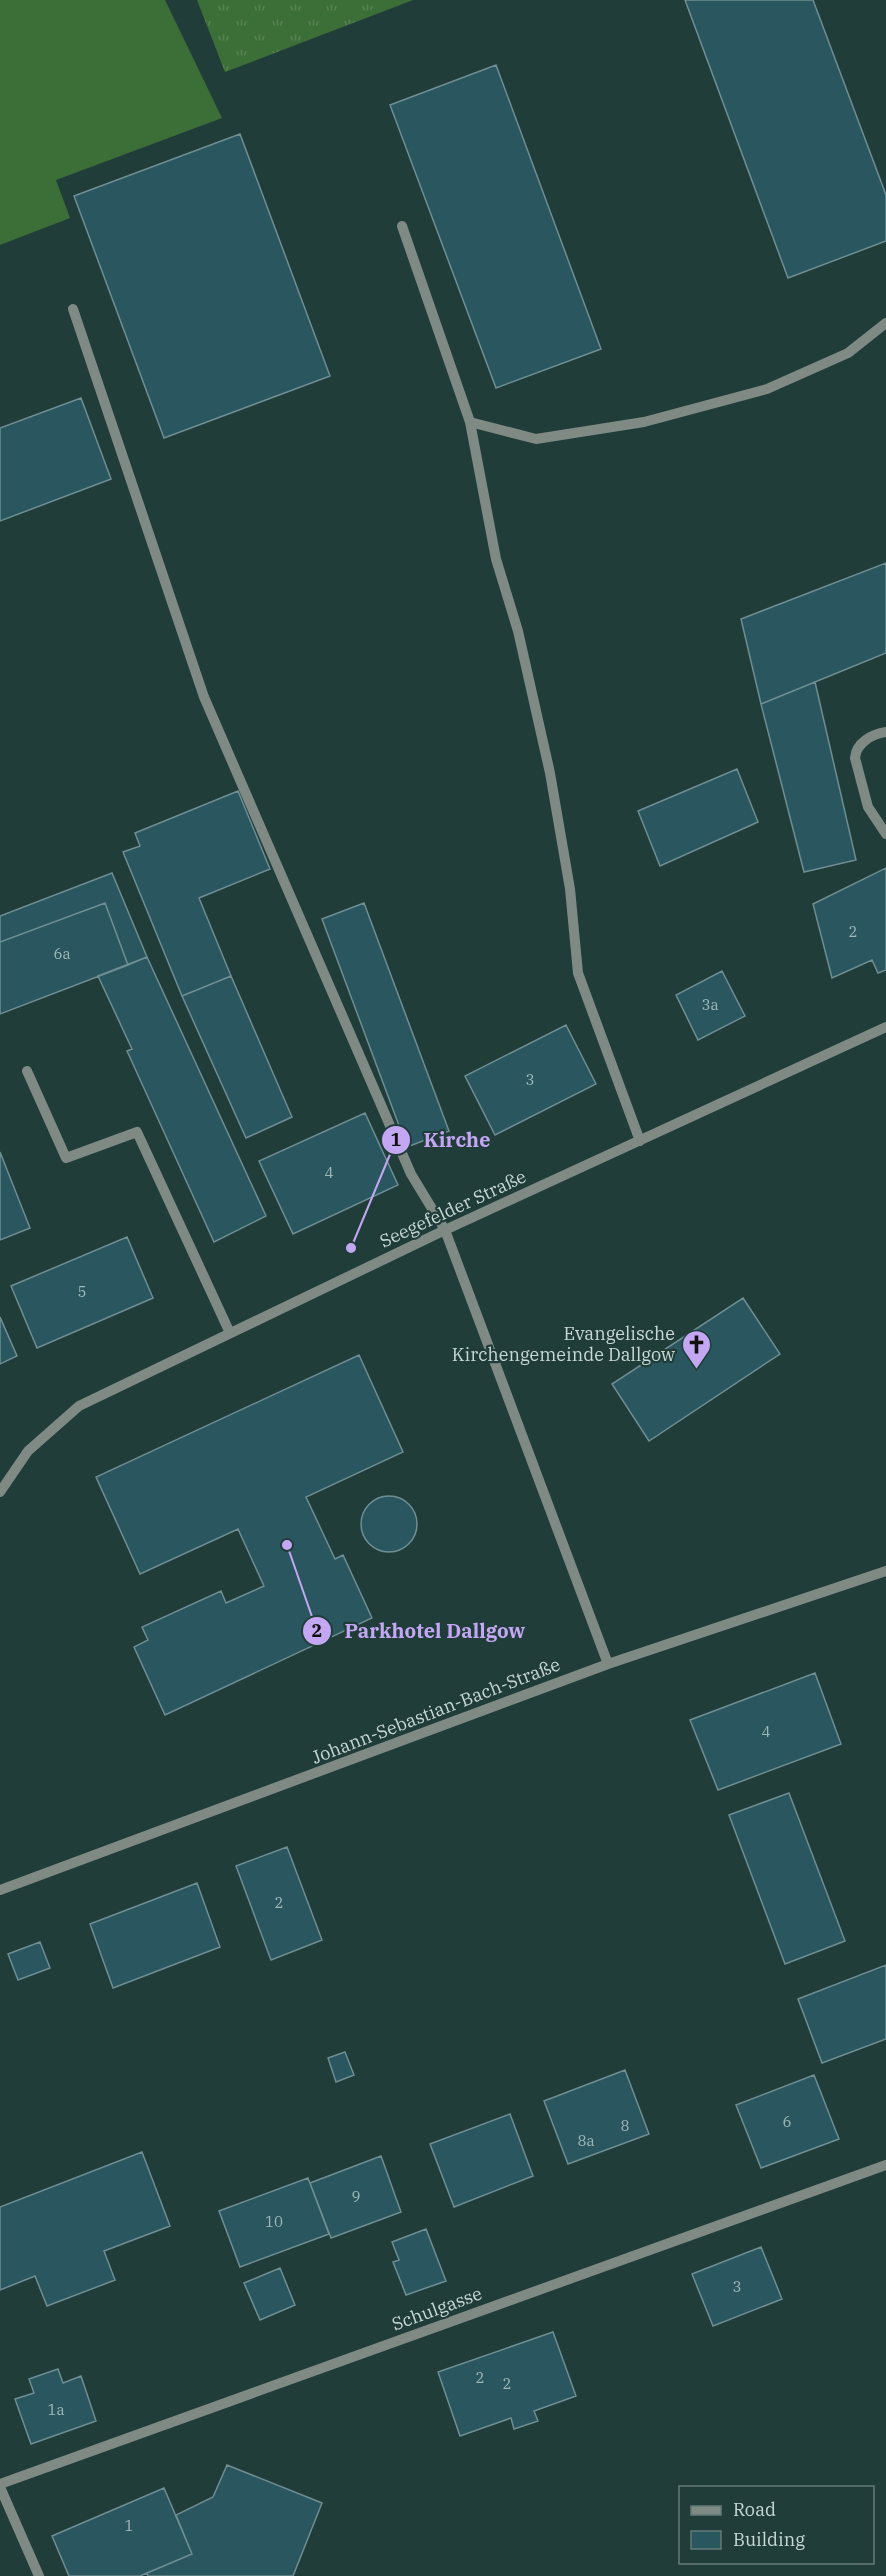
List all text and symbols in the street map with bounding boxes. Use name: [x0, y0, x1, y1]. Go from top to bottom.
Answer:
house number: 2: [848, 922, 858, 941]
house number: 6a: [53, 944, 71, 963]
house number: 3a: [701, 995, 719, 1014]
house number: 3: [525, 1070, 535, 1089]
callout: Kirche: [381, 1121, 502, 1159]
text: Kirche: [424, 1126, 490, 1153]
text: 1: [391, 1128, 402, 1151]
house number: 4: [324, 1163, 334, 1182]
street label: Seegefelder Straße: [376, 1165, 530, 1253]
house number: 5: [77, 1282, 87, 1301]
place label: Evangelische Kirchengemeinde Dallgow: [452, 1322, 675, 1366]
church icon: Evangelische Kirchengemeinde Dallgow: [680, 1328, 712, 1370]
callout: Parkhotel Dallgow: [302, 1612, 537, 1650]
text: Parkhotel Dallgow: [345, 1617, 525, 1644]
text: 2: [312, 1619, 322, 1642]
street label: Johann-Sebastian-Bach-Straße: [308, 1652, 563, 1769]
house number: 4: [761, 1722, 771, 1741]
house number: 2: [274, 1893, 284, 1912]
house number: 6: [782, 2112, 792, 2131]
house number: 8: [620, 2116, 630, 2135]
house number: 8a: [577, 2131, 595, 2150]
house number: 9: [351, 2187, 361, 2206]
house number: 10: [265, 2212, 283, 2231]
house number: 3: [732, 2277, 742, 2296]
street label: Schulgasse: [389, 2282, 485, 2335]
house number: 2: [475, 2368, 485, 2387]
house number: 2: [502, 2374, 512, 2393]
house number: 1a: [47, 2400, 65, 2419]
legend: [679, 2486, 874, 2564]
text: Road: [733, 2498, 776, 2521]
house number: 1: [124, 2516, 134, 2535]
text: Building: [733, 2528, 805, 2551]

